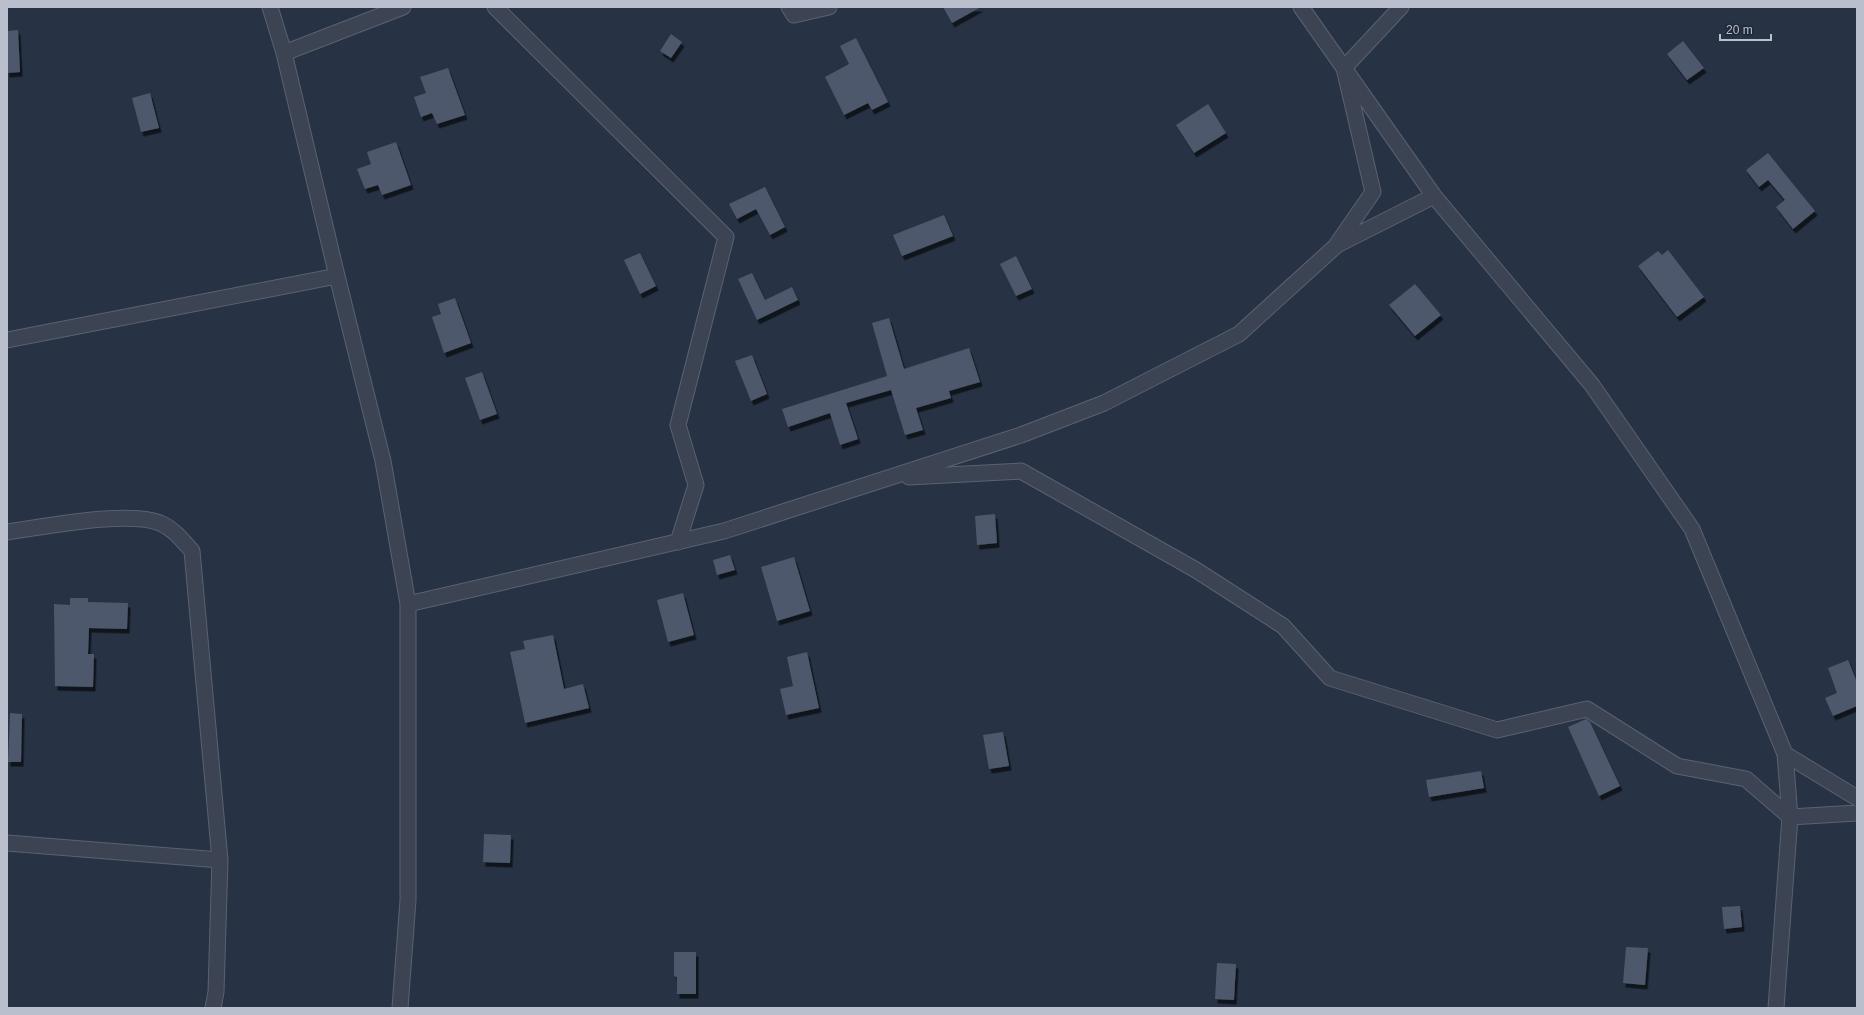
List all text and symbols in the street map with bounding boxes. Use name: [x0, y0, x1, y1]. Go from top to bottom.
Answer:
scale bar: [1720, 16, 1771, 42]
text: 20 m: [1726, 23, 1753, 37]

